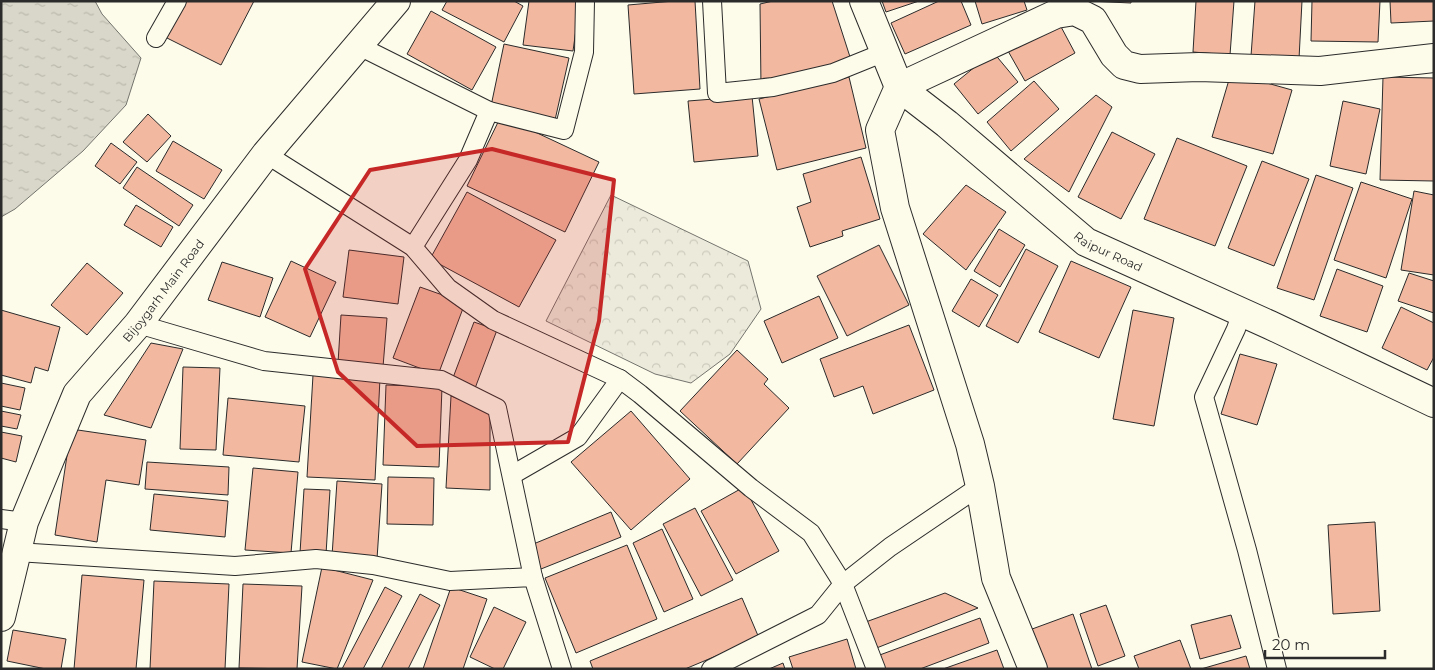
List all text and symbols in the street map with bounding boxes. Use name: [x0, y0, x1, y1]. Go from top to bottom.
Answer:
street label: Raipur Road: [1071, 228, 1145, 274]
street label: Bijoygarh Main Road: [119, 236, 207, 345]
scale bar: [1265, 628, 1385, 660]
text: 20 m: [1272, 635, 1310, 654]

